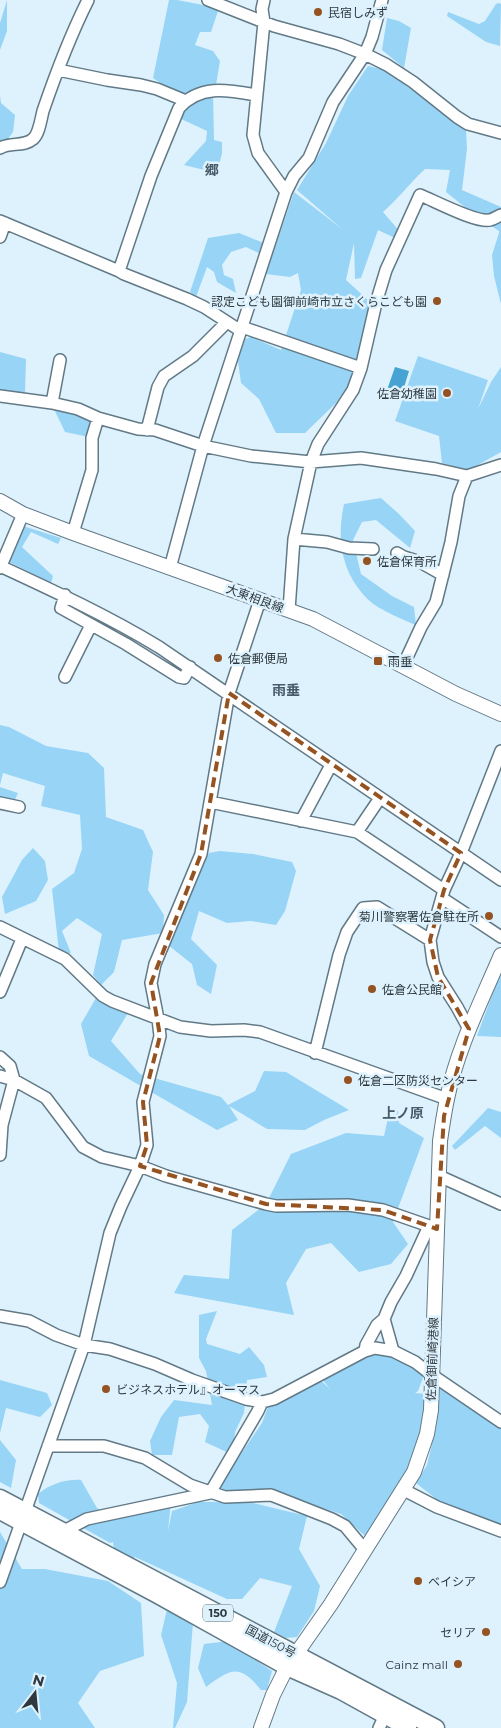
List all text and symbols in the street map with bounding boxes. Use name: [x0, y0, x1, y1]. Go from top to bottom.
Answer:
place label: 民宿しみず: [328, 5, 388, 20]
marker: 民宿しみず: [312, 6, 324, 18]
district label: 郷: [205, 161, 219, 179]
place label: 認定こども園御前崎市立さくらこども園: [211, 294, 427, 309]
marker: 認定こども園御前崎市立さくらこども園: [431, 295, 443, 307]
place label: 佐倉幼稚園: [377, 386, 437, 401]
marker: 佐倉幼稚園: [441, 387, 453, 399]
place label: 佐倉保育所: [377, 554, 437, 569]
marker: 佐倉保育所: [361, 555, 373, 567]
street label: 大東相良線: [224, 581, 286, 615]
place label: 佐倉郵便局: [228, 651, 288, 666]
marker: 佐倉郵便局: [212, 652, 224, 664]
place label: 雨垂: [388, 654, 412, 669]
marker: 雨垂: [372, 655, 384, 667]
district label: 雨垂: [272, 681, 300, 699]
place label: 菊川警察署佐倉駐在所: [359, 909, 479, 924]
marker: 菊川警察署佐倉駐在所: [483, 910, 495, 922]
place label: 佐倉公民館: [382, 982, 442, 997]
marker: 佐倉公民館: [366, 983, 378, 995]
place label: 佐倉二区防災センター: [358, 1073, 478, 1088]
marker: 佐倉二区防災センター: [342, 1074, 354, 1086]
district label: 上ノ原: [382, 1104, 424, 1122]
street label: 佐倉御前崎港線: [423, 1317, 441, 1401]
place label: ビジネスホテル』オーマス: [116, 1382, 260, 1397]
marker: ビジネスホテル』オーマス: [100, 1383, 112, 1395]
place label: ベイシア: [428, 1574, 476, 1589]
marker: ベイシア: [412, 1575, 424, 1587]
road number: 150: [203, 1605, 233, 1622]
street label: 国道150号: [243, 1621, 299, 1661]
place label: セリア: [440, 1625, 476, 1640]
marker: セリア: [480, 1626, 492, 1638]
place label: Cainz mall: [386, 1657, 448, 1672]
marker: Cainz mall: [452, 1658, 464, 1670]
north arrow: [10, 1668, 60, 1718]
text: N: [31, 1670, 47, 1691]

